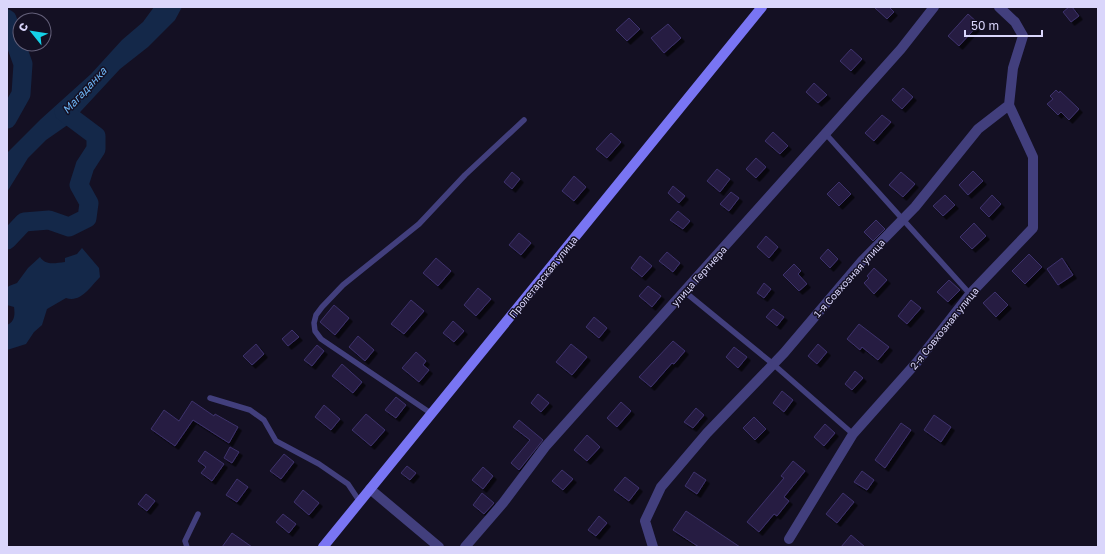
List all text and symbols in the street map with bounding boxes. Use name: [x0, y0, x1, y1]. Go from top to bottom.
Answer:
north arrow: [12, 12, 52, 52]
scale bar: [965, 12, 1042, 38]
text: 50 m: [971, 18, 999, 33]
text: С: [15, 20, 31, 33]
water label: Магаданка: [59, 63, 109, 116]
street label: Пролетарская улица: [506, 234, 580, 320]
street label: 1-я Совхозная улица: [811, 236, 887, 320]
street label: улица Гертнера: [669, 243, 729, 309]
street label: 2-я Совхозная улица: [907, 285, 981, 371]

